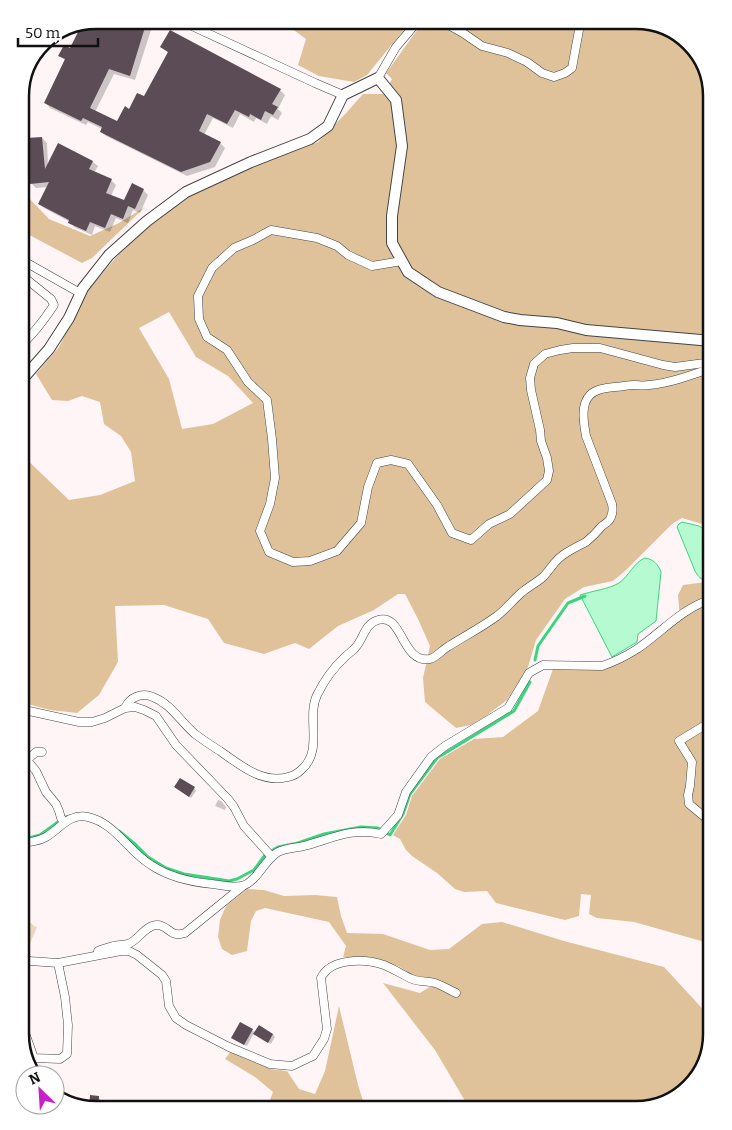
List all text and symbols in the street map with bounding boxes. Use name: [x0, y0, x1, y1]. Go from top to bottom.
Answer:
scale bar: [18, 15, 98, 47]
text: 50 m: [25, 24, 61, 42]
north arrow: [15, 1065, 65, 1115]
text: N: [26, 1069, 43, 1089]

